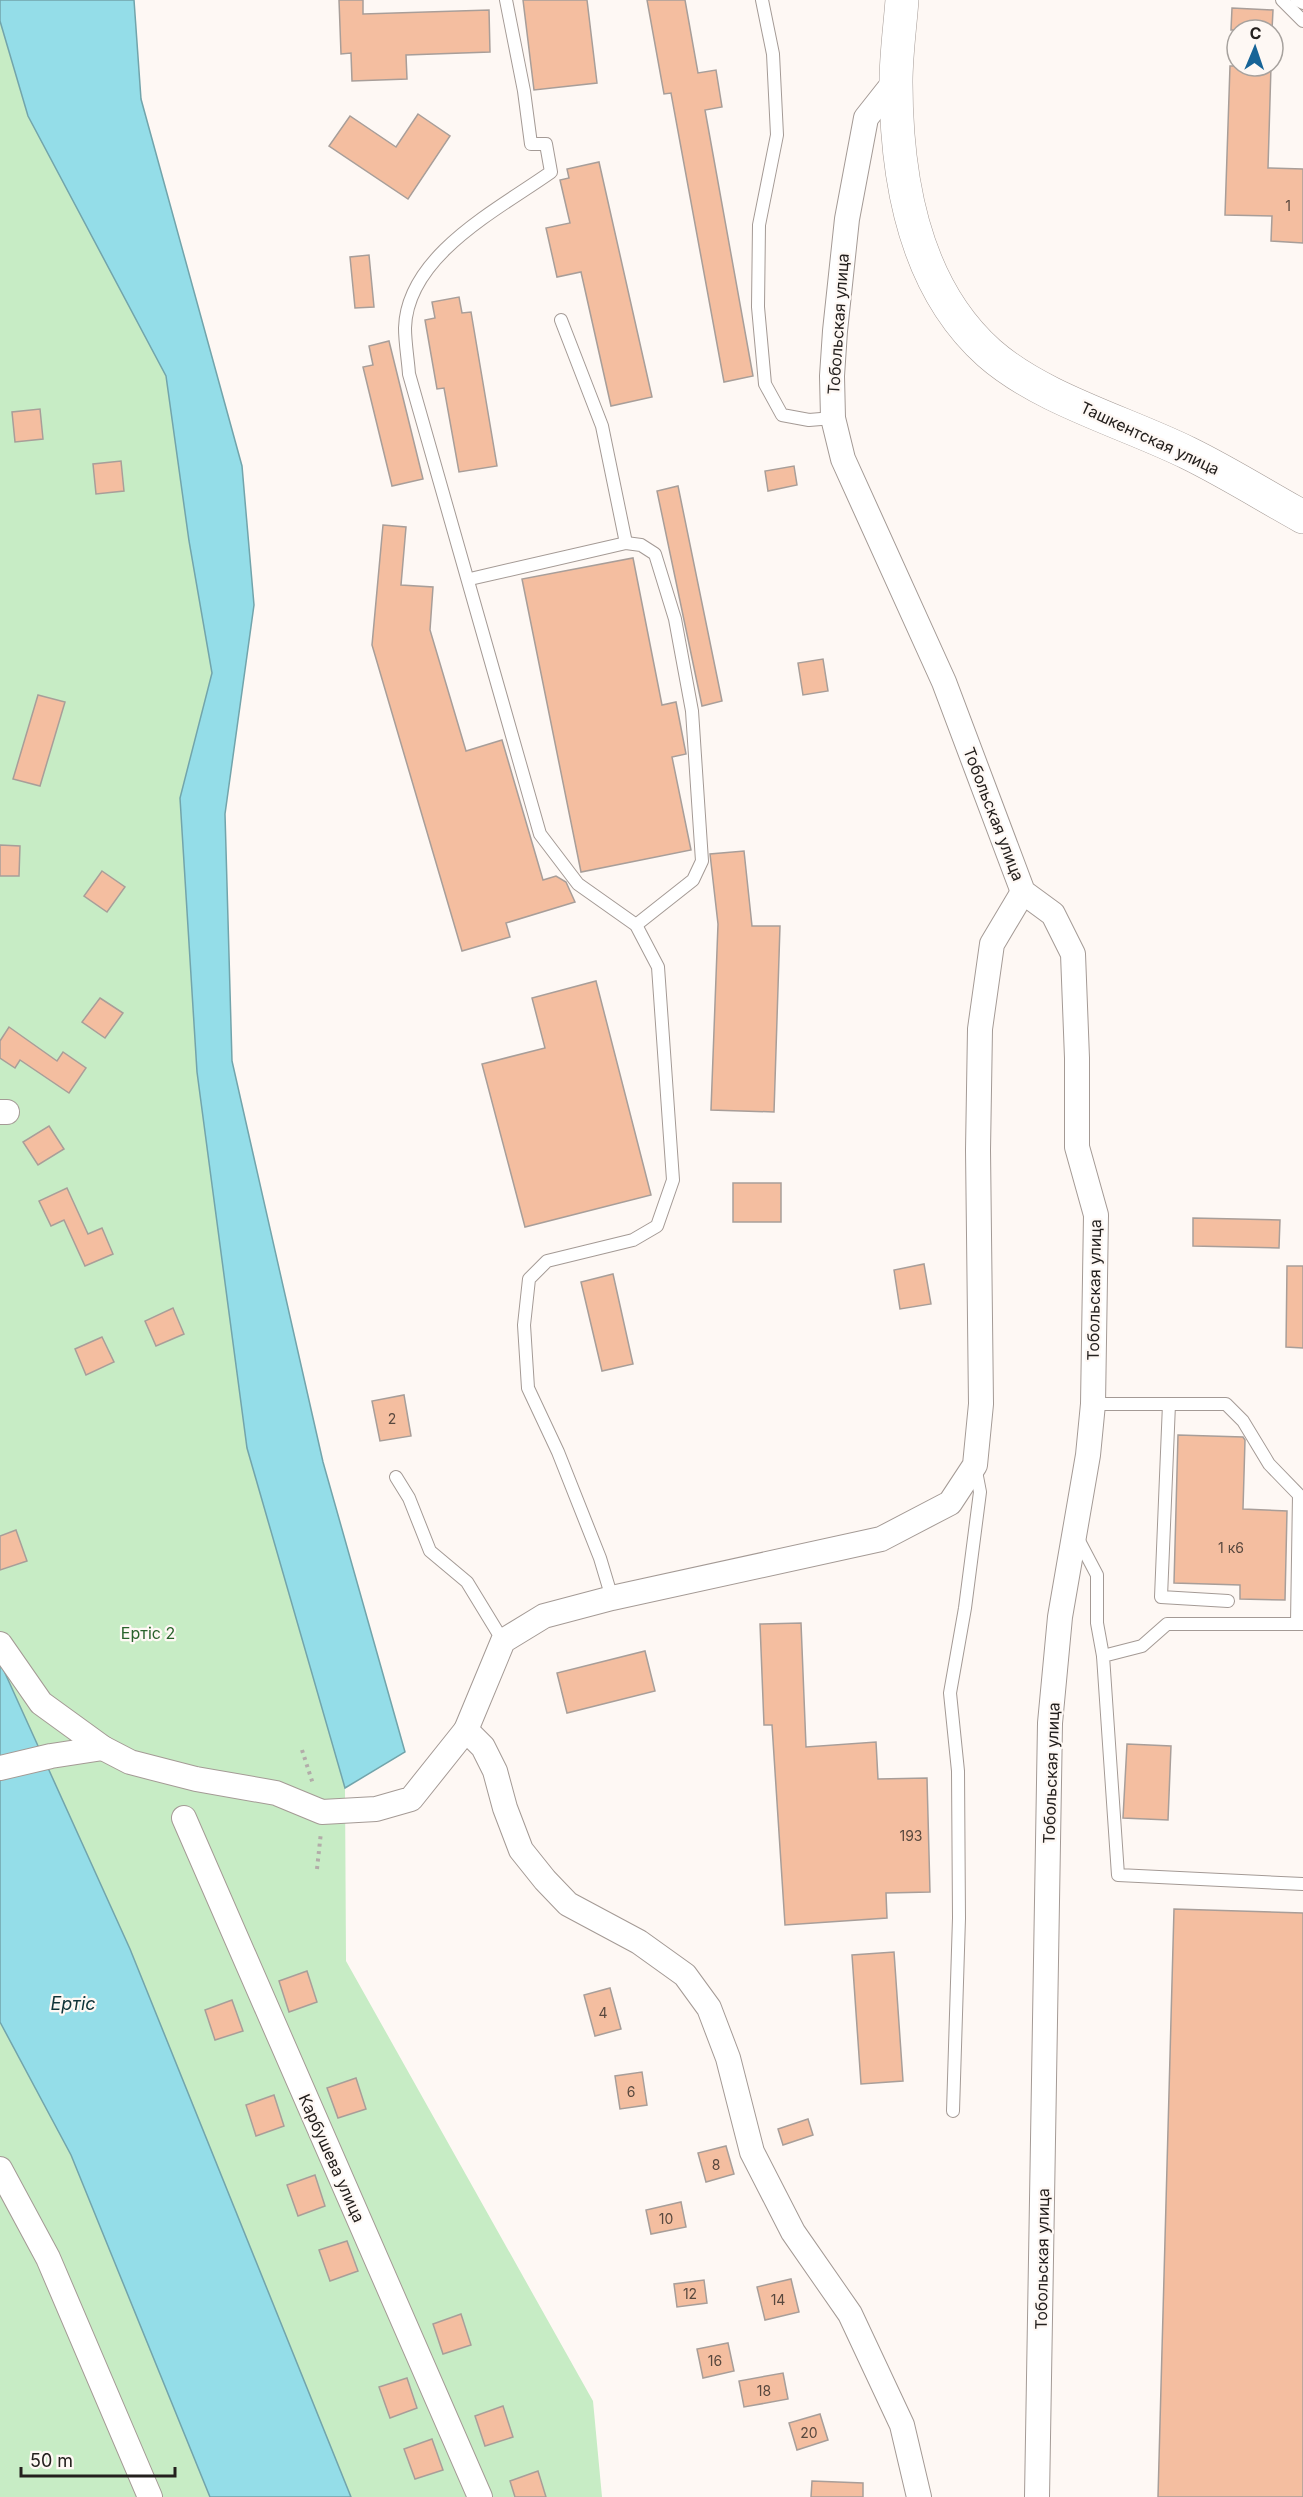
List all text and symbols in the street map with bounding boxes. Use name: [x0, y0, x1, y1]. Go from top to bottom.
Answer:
north arrow: [1225, 18, 1285, 78]
text: С: [1249, 23, 1262, 43]
house number: 1: [1285, 197, 1291, 214]
street label: Тобольская улица: [823, 253, 853, 395]
street label: Ташкентская улица: [1077, 397, 1223, 479]
street label: Тобольская улица: [959, 744, 1029, 884]
street label: Тобольская улица: [1083, 1219, 1105, 1361]
house number: 2: [388, 1410, 396, 1427]
house number: 1 к6: [1218, 1539, 1244, 1556]
park label: Ертіс 2: [121, 1623, 175, 1643]
street label: Тобольская улица: [1039, 1702, 1063, 1844]
house number: 193: [899, 1827, 923, 1844]
water label: Ертіс: [50, 1993, 96, 2014]
house number: 4: [598, 2004, 608, 2021]
house number: 6: [627, 2083, 635, 2100]
street label: Карбушева улица: [295, 2091, 369, 2225]
house number: 8: [712, 2156, 720, 2173]
street label: Тобольская улица: [1031, 2188, 1053, 2330]
house number: 10: [659, 2210, 673, 2227]
house number: 12: [683, 2285, 697, 2302]
house number: 14: [771, 2291, 785, 2308]
house number: 16: [708, 2352, 722, 2369]
house number: 18: [757, 2382, 771, 2399]
house number: 20: [800, 2424, 818, 2441]
scale bar: [21, 2440, 176, 2478]
text: 50 m: [30, 2450, 73, 2471]

